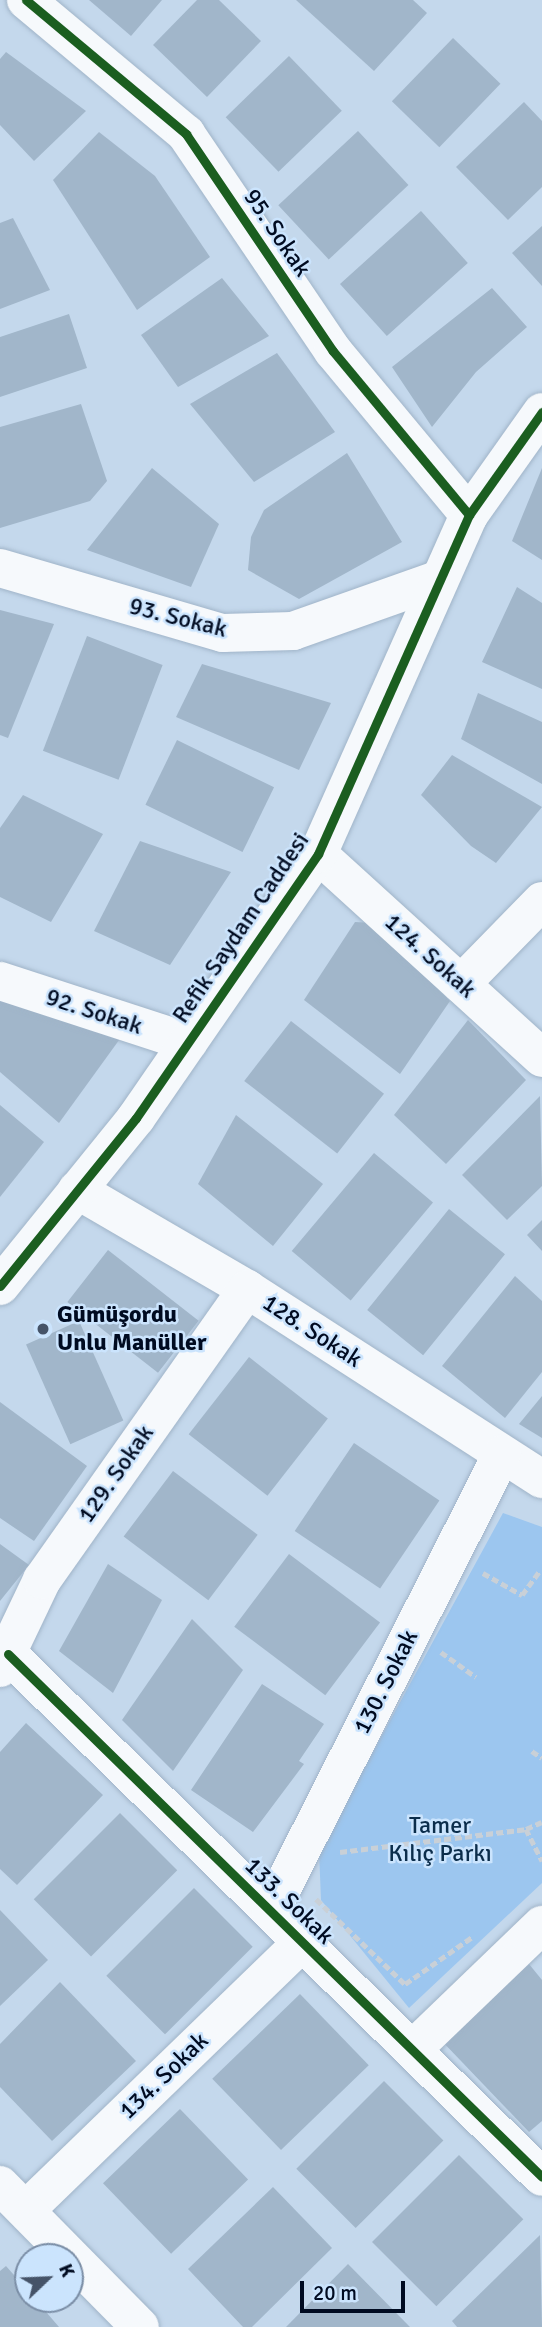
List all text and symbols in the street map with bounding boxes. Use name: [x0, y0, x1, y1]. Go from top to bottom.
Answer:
street label: 95. Sokak: [237, 184, 317, 282]
street label: 93. Sokak: [126, 592, 230, 644]
street label: Refik Saydam Caddesi: [166, 827, 316, 1029]
street label: 124. Sokak: [379, 908, 481, 1004]
street label: 92. Sokak: [42, 983, 146, 1041]
street label: 128. Sokak: [257, 1288, 367, 1374]
place label: Gümüşordu Unlu Manüller: [57, 1301, 207, 1357]
marker: Gümüşordu Unlu Manüller: [35, 1321, 51, 1337]
street label: 129. Sokak: [72, 1420, 160, 1528]
street label: 130. Sokak: [348, 1625, 424, 1739]
park label: Tamer Kılıç Parkı: [388, 1812, 492, 1868]
street label: 133. Sokak: [239, 1852, 339, 1950]
street label: 134. Sokak: [114, 2027, 214, 2125]
north arrow: [14, 2243, 84, 2313]
text: K: [53, 2260, 80, 2281]
scale bar: [304, 2268, 409, 2312]
text: 20 m: [313, 2280, 357, 2306]

